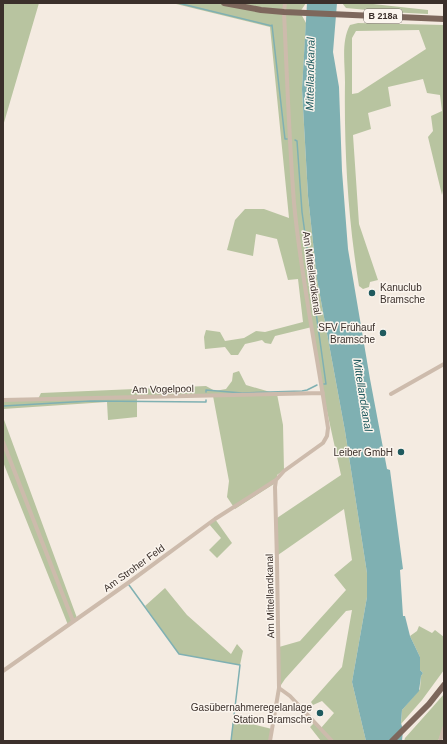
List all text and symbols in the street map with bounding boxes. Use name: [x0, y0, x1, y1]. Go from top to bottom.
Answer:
road number: B 218a: [364, 9, 402, 23]
water label: Mittellandkanal: [303, 37, 317, 111]
street label: Am Mittellandkanal: [301, 230, 323, 316]
place label: Kanuclub Bramsche: [380, 282, 425, 305]
marker: Kanuclub Bramsche: [367, 288, 377, 298]
place label: SFV Frühauf Bramsche: [318, 322, 375, 345]
marker: SFV Frühauf Bramsche: [378, 328, 388, 338]
water label: Mittellandkanal: [351, 358, 375, 433]
street label: Am Vogelpool: [132, 383, 194, 395]
place label: Leiber GmbH: [334, 447, 393, 458]
marker: Leiber GmbH: [396, 447, 406, 457]
street label: Am Stroher Feld: [101, 542, 167, 594]
street label: Am Mittellandkanal: [264, 554, 276, 638]
place label: Gasübernahmeregelanlage Station Bramsche: [191, 702, 312, 725]
marker: Gasübernahmeregelanlage Station Bramsche: [315, 708, 325, 718]

